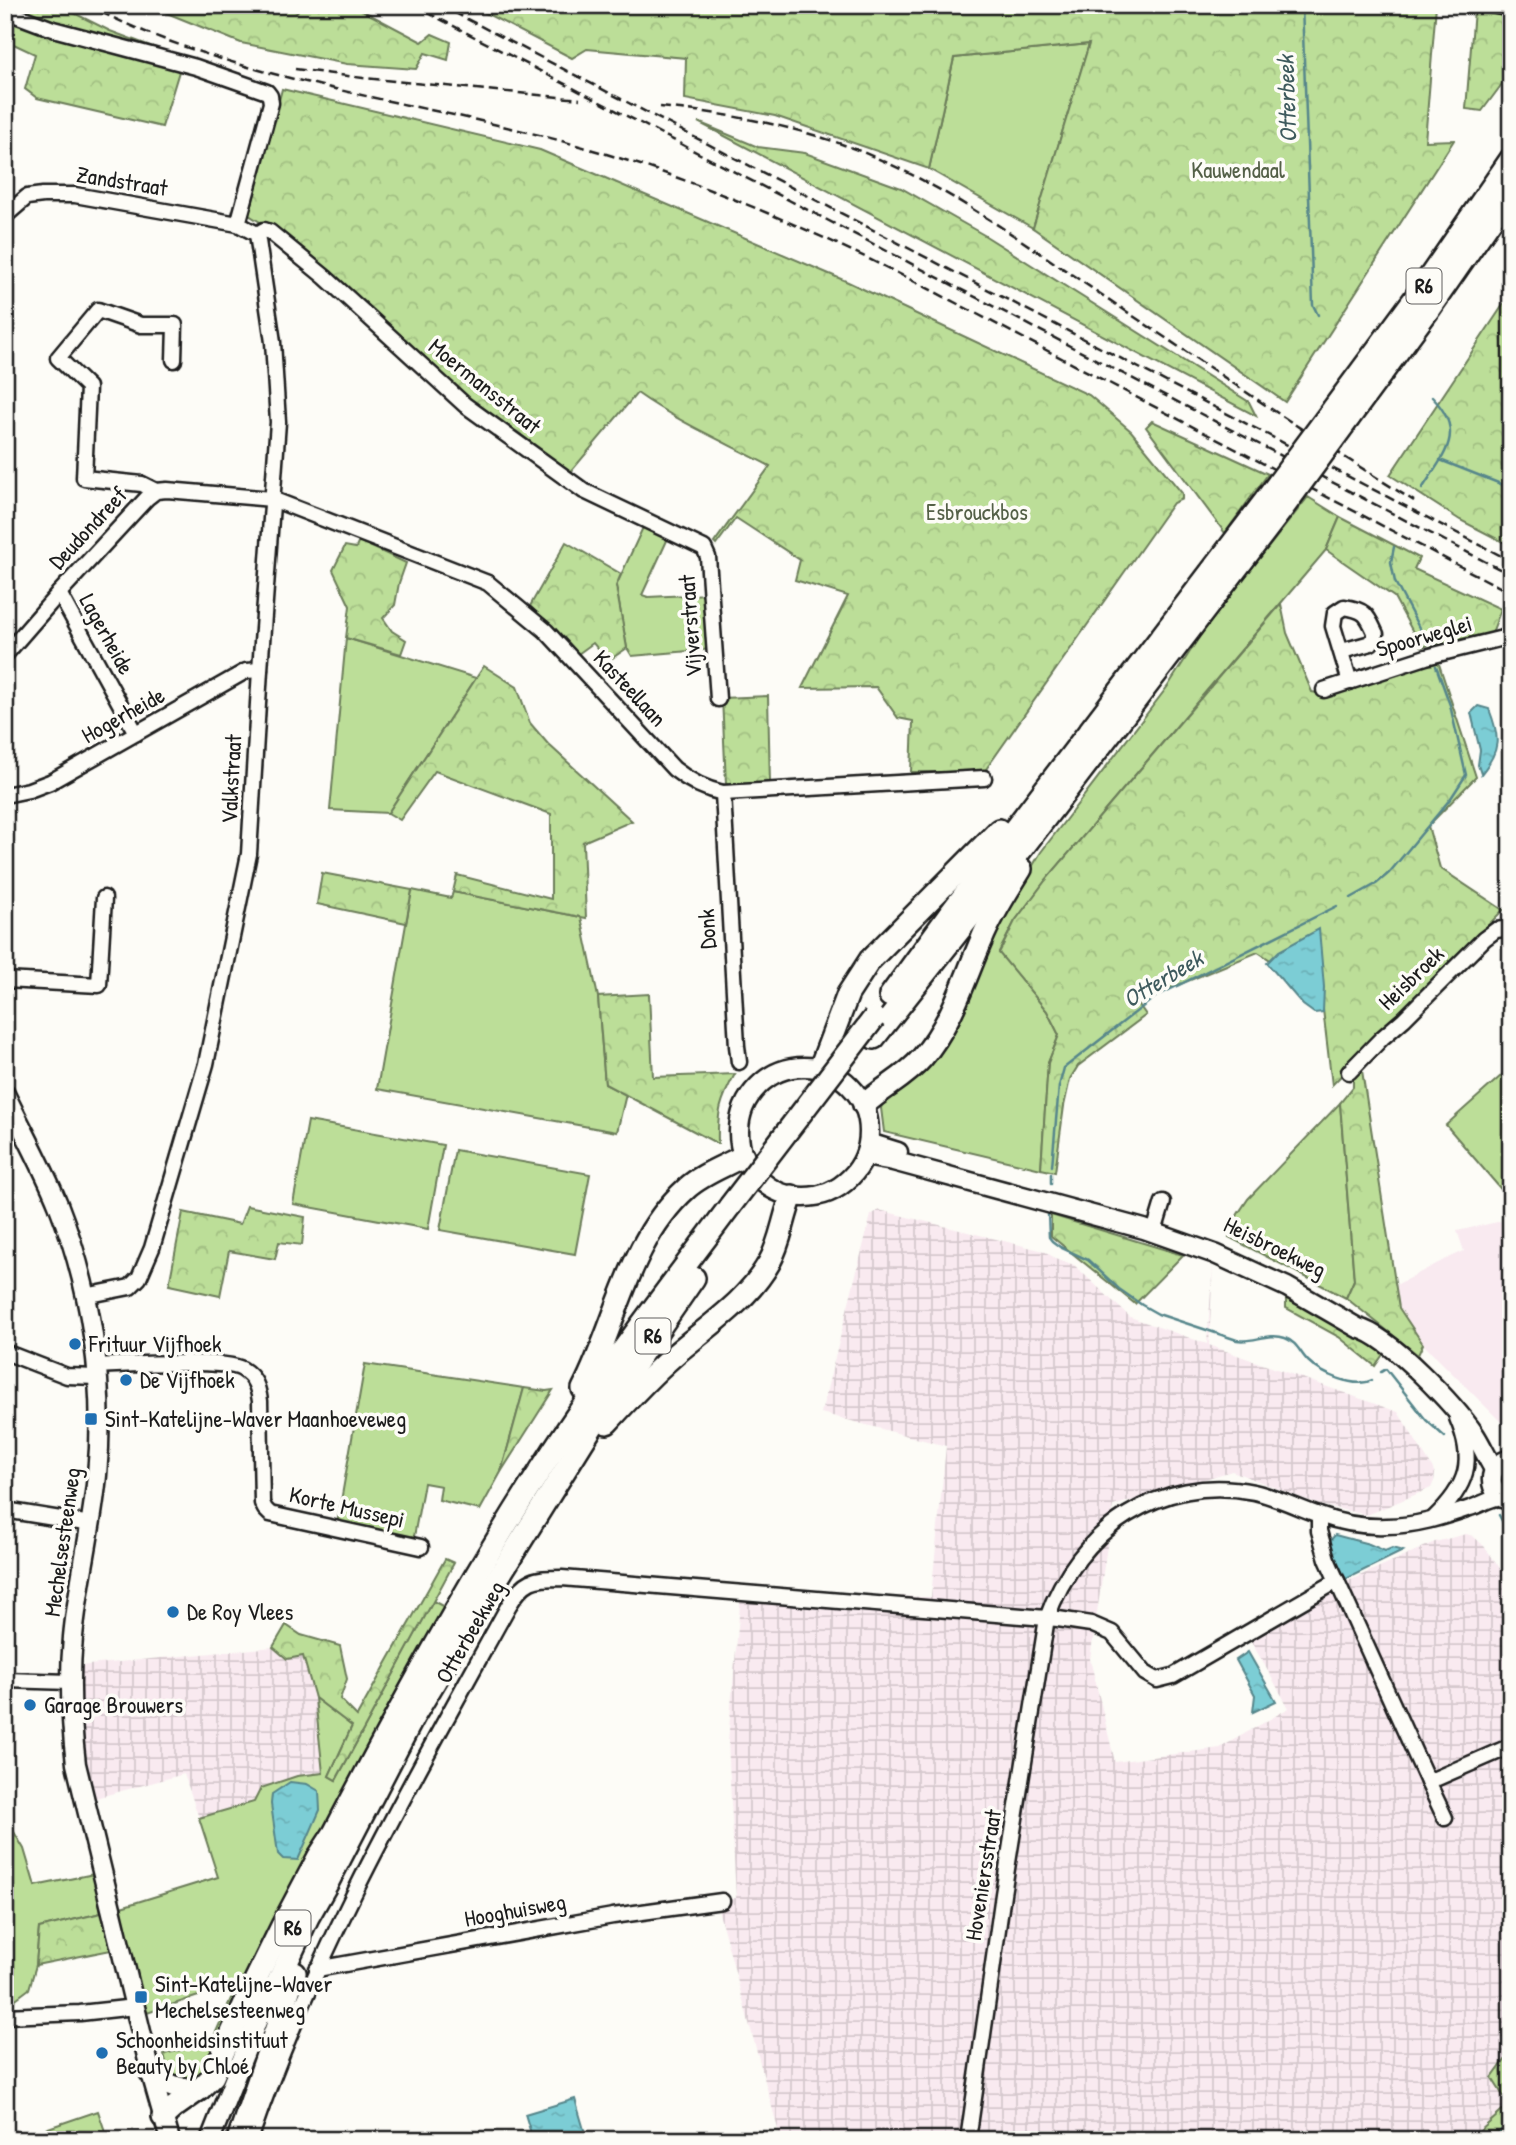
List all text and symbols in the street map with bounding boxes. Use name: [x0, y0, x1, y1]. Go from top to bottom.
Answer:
water label: Otterbeek: [1268, 53, 1304, 143]
park label: Kauwendaal: [1191, 154, 1286, 185]
street label: Zandstraat: [74, 158, 171, 203]
road number: R6: [1406, 268, 1442, 304]
street label: Moermansstraat: [423, 331, 549, 441]
street label: Deudondreef: [41, 479, 134, 576]
park label: Esbrouckbos: [926, 496, 1028, 527]
street label: Vijverstraat: [670, 573, 709, 678]
street label: Lagerheide: [73, 588, 142, 680]
street label: Spoorweglei: [1372, 607, 1475, 664]
street label: Kasteellaan: [587, 643, 674, 733]
street label: Hogerheide: [76, 679, 170, 750]
street label: Valkstraat: [213, 733, 248, 824]
street label: Donk: [690, 908, 723, 950]
street label: Heisbroek: [1371, 938, 1451, 1017]
water label: Otterbeek: [1117, 941, 1210, 1014]
street label: Heisbroekweg: [1219, 1208, 1332, 1285]
road number: R6: [636, 1318, 670, 1354]
place label: Frituur Vijfhoek: [88, 1328, 222, 1359]
marker: Frituur Vijfhoek: [67, 1336, 83, 1352]
place label: De Vijfhoek: [140, 1364, 235, 1395]
marker: De Vijfhoek: [118, 1372, 134, 1388]
place label: Sint-Katelijne-Waver Maanhoeveweg: [105, 1403, 406, 1434]
marker: Sint-Katelijne-Waver Maanhoeveweg: [83, 1411, 99, 1427]
street label: Mechelsesteenweg: [36, 1465, 87, 1618]
street label: Korte Mussepi: [286, 1478, 408, 1535]
street label: Otterbeekweg: [428, 1575, 511, 1689]
place label: De Roy Vlees: [187, 1596, 293, 1627]
marker: De Roy Vlees: [165, 1604, 181, 1620]
place label: Garage Brouwers: [44, 1689, 183, 1720]
marker: Garage Brouwers: [22, 1697, 38, 1713]
street label: Hoveniersstraat: [957, 1806, 1008, 1943]
street label: Hooghuisweg: [462, 1885, 568, 1934]
road number: R6: [276, 1910, 310, 1946]
place label: Sint-Katelijne-Waver Mechelsesteenweg: [155, 1968, 332, 2025]
marker: Sint-Katelijne-Waver Mechelsesteenweg: [133, 1989, 149, 2005]
place label: Schoonheidsinstituut Beauty by Chloé: [116, 2024, 289, 2081]
marker: Schoonheidsinstituut Beauty by Chloé: [94, 2045, 110, 2061]

